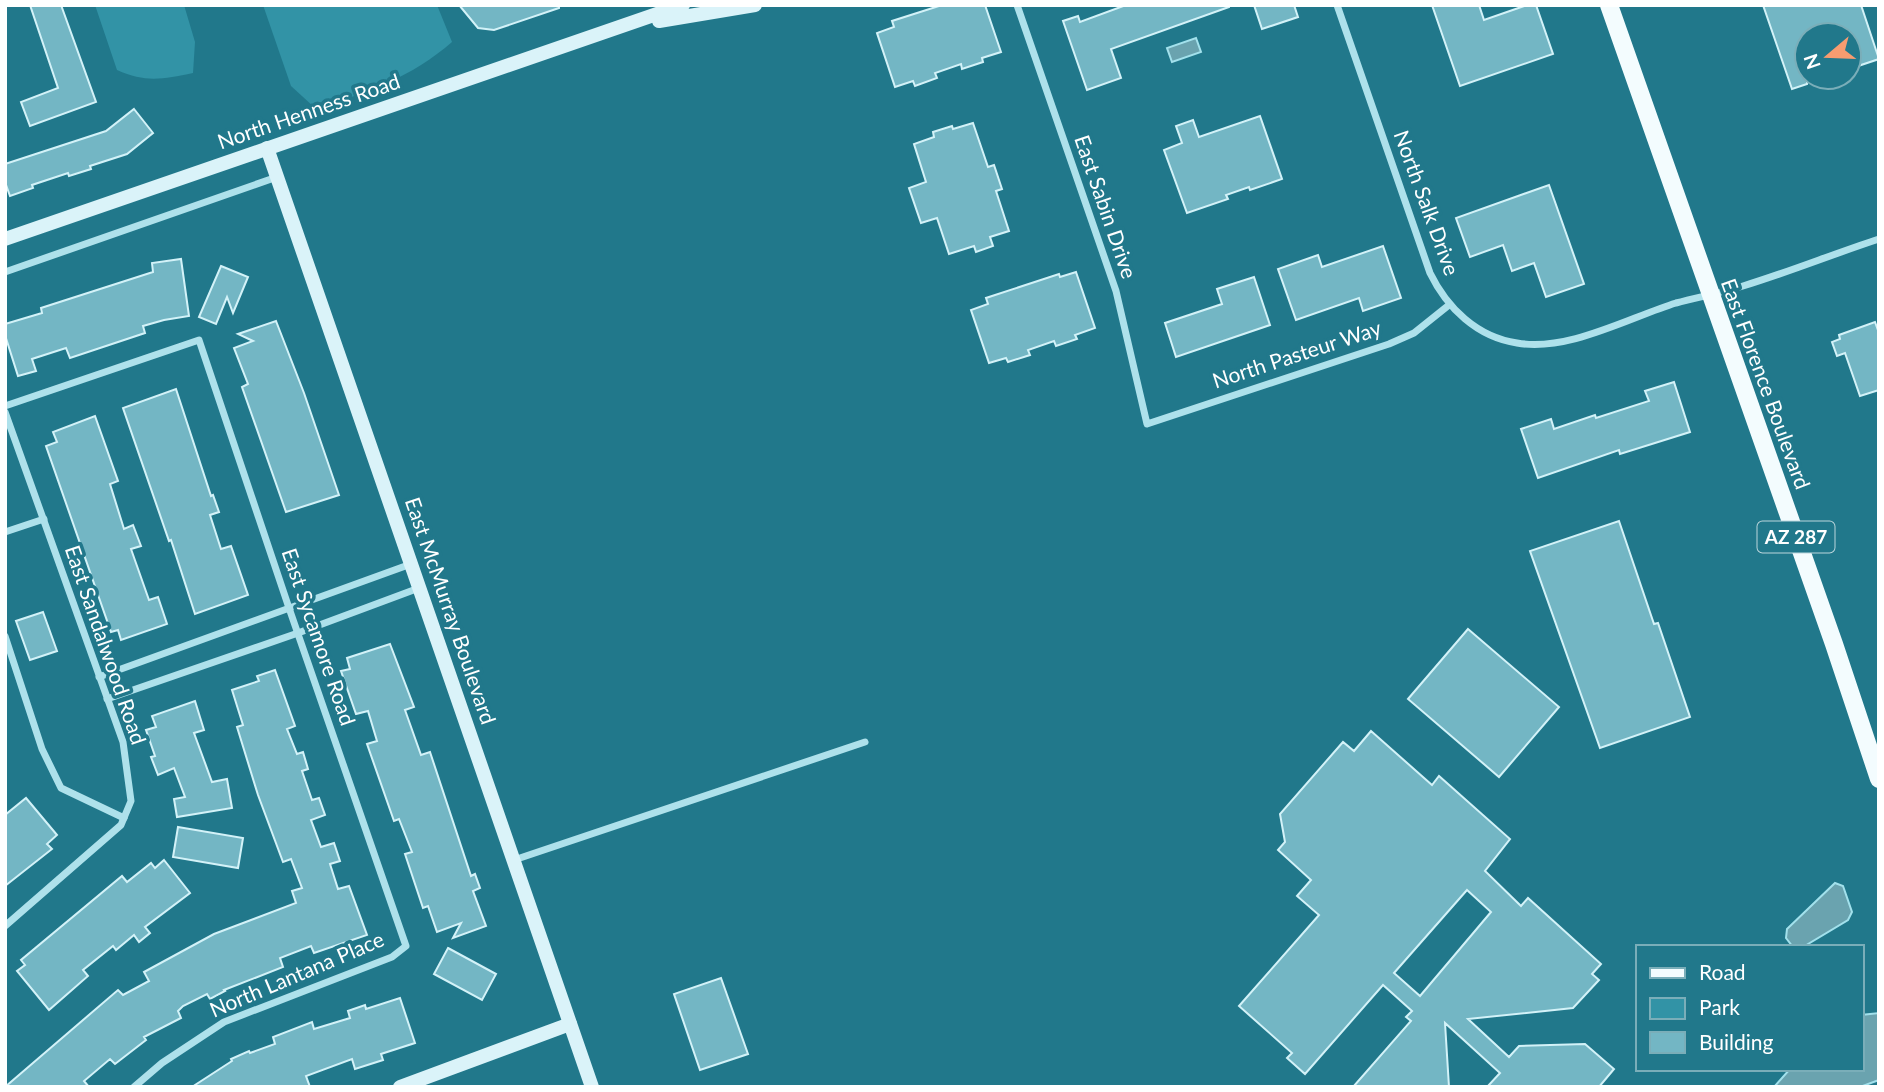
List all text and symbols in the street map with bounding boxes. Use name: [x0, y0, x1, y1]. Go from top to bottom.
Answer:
north arrow: [1793, 21, 1863, 91]
text: N: [1798, 51, 1825, 72]
street label: North Henness Road: [214, 68, 403, 154]
street label: North Salk Drive: [1390, 126, 1465, 278]
street label: East Sabin Drive: [1070, 131, 1143, 282]
street label: East Florence Boulevard: [1717, 275, 1816, 492]
street label: North Pasteur Way: [1209, 314, 1384, 393]
street label: East McMurray Boulevard: [401, 494, 502, 727]
road number: AZ 287: [1758, 522, 1834, 552]
street label: East Sandalwood Road: [61, 542, 152, 747]
street label: East Sycamore Road: [277, 545, 361, 728]
street label: North Lantana Place: [205, 926, 387, 1022]
legend: [1636, 945, 1863, 1071]
text: Road: [1699, 959, 1746, 984]
text: Park: [1699, 994, 1740, 1019]
text: Building: [1699, 1029, 1774, 1054]

